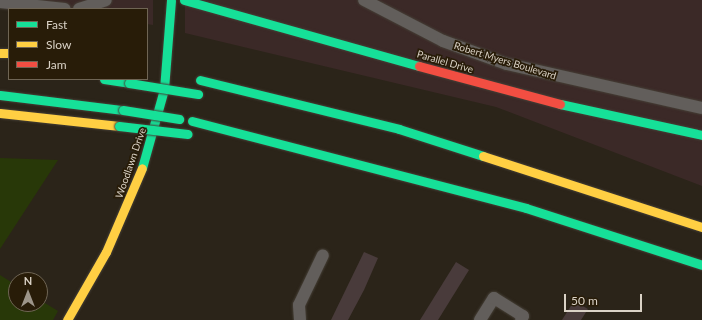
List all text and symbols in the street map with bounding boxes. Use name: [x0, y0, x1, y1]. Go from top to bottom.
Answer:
legend: [8, 8, 148, 80]
text: Fast: [46, 17, 67, 32]
text: Slow: [46, 37, 71, 52]
street label: Robert Myers Boulevard: [452, 40, 558, 82]
street label: Parallel Drive: [415, 48, 475, 76]
text: Jam: [46, 57, 67, 72]
street label: Woodlawn Drive: [113, 126, 149, 200]
north arrow: [8, 272, 48, 312]
text: N: [24, 274, 32, 287]
scale bar: [566, 286, 644, 312]
text: 50 m: [571, 293, 598, 308]

